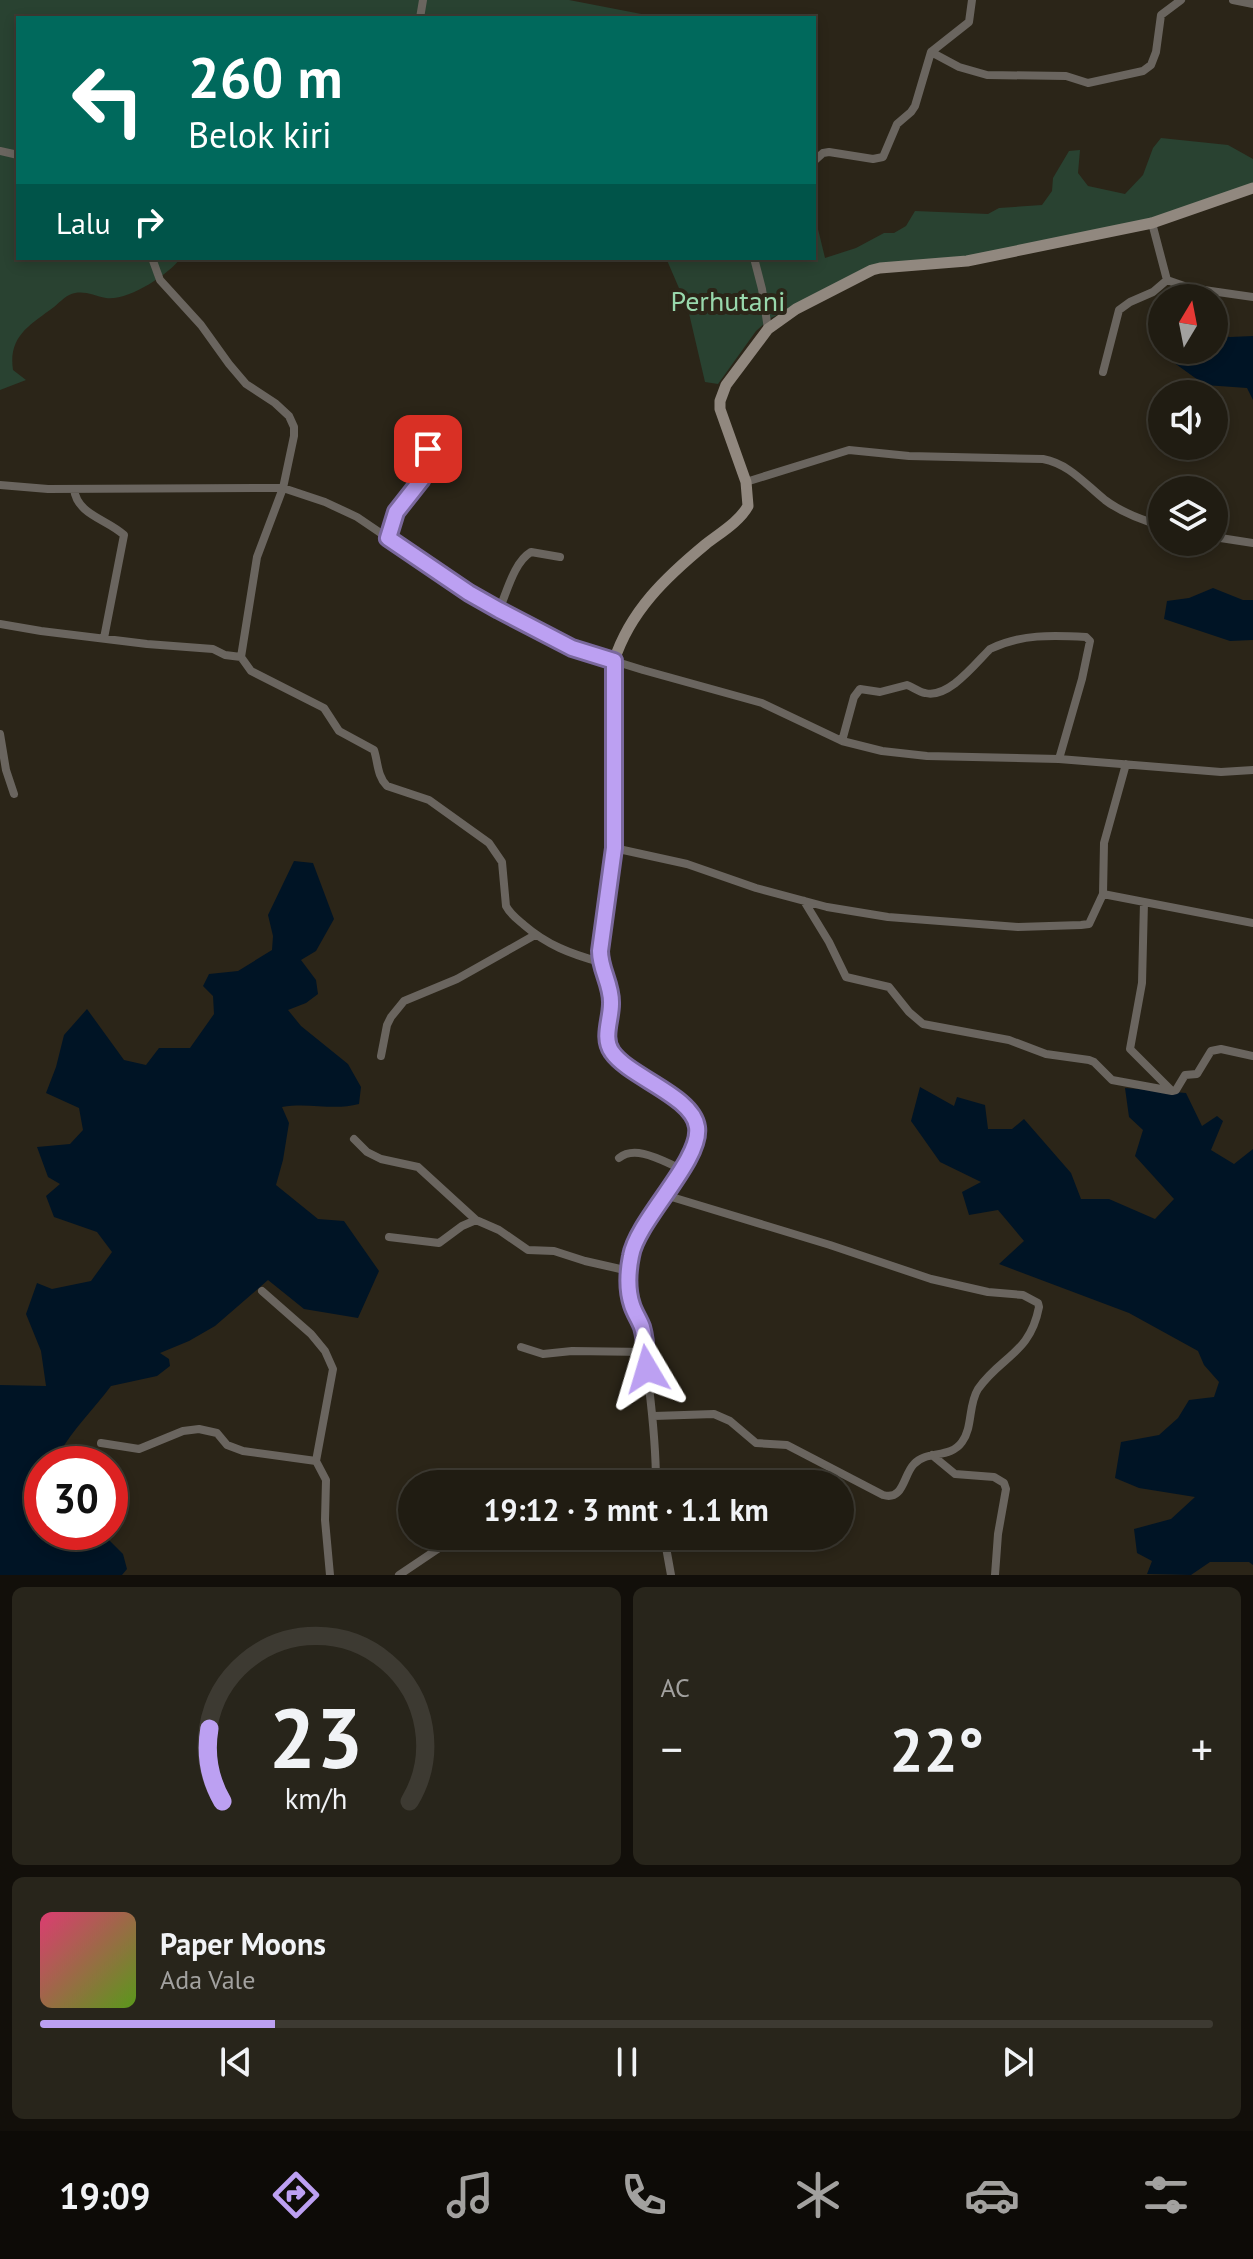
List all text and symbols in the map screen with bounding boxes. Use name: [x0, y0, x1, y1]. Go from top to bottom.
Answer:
text: 260 m: [188, 41, 343, 113]
icon: left: [56, 48, 160, 152]
text: Belok kiri: [188, 111, 332, 158]
icon: right: [127, 200, 171, 244]
text: Lalu: [56, 203, 111, 242]
park label: Perhutani: [671, 282, 786, 319]
north arrow: [1148, 284, 1228, 364]
map controls: [1148, 284, 1228, 556]
button: sound: [1148, 380, 1228, 460]
pin: [394, 415, 462, 483]
icon: arrive: [406, 427, 450, 471]
button: layers: [1148, 476, 1228, 556]
position arrow: [605, 1327, 689, 1411]
speed limit sign: 30: [24, 1446, 128, 1550]
text: 19:12 · 3 mnt · 1.1 km: [483, 1490, 769, 1529]
text: AC: [661, 1671, 690, 1704]
text: 23: [269, 1683, 363, 1791]
text: 22°: [890, 1710, 984, 1788]
text: −: [661, 1720, 683, 1777]
text: +: [1191, 1720, 1213, 1777]
text: km/h: [285, 1780, 348, 1817]
text: Paper Moons: [160, 1924, 326, 1963]
text: Ada Vale: [160, 1963, 255, 1996]
icon: previous: [214, 2040, 258, 2084]
icon: pause: [605, 2040, 649, 2084]
icon: next: [996, 2040, 1040, 2084]
icon: directions: [268, 2167, 324, 2223]
icon: music: [442, 2167, 498, 2223]
icon: phone: [616, 2167, 672, 2223]
icon: climate: [790, 2167, 846, 2223]
icon: car: [964, 2167, 1020, 2223]
icon: filters: [1138, 2167, 1194, 2223]
text: 19:09: [59, 2172, 150, 2219]

